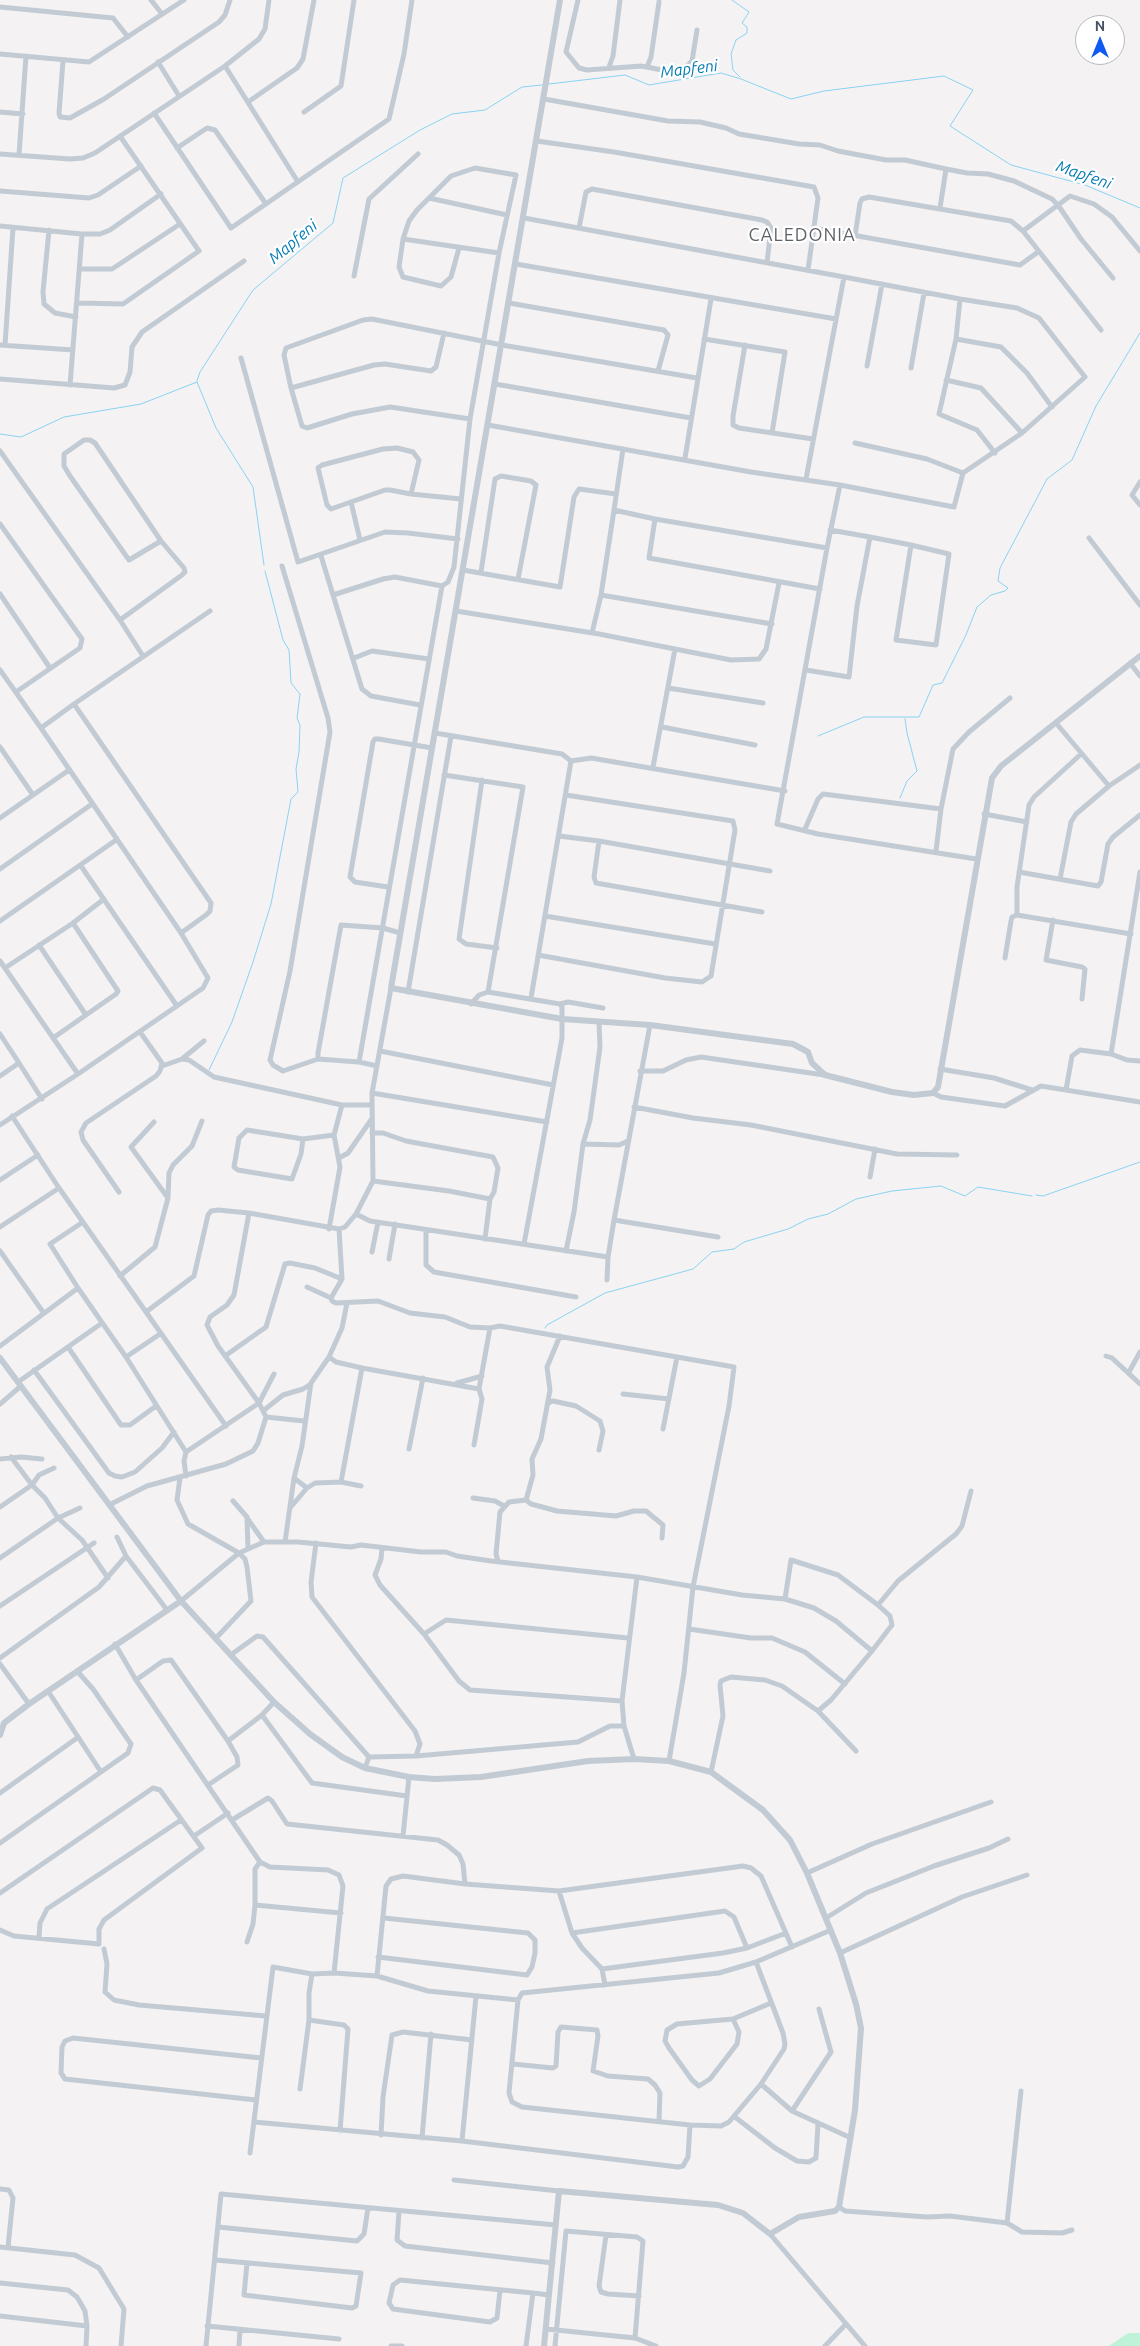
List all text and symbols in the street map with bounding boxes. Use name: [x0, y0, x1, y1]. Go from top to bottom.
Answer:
north arrow: [1075, 15, 1125, 65]
text: N: [1095, 18, 1105, 34]
water label: Mapfeni: [659, 56, 719, 82]
water label: Mapfeni: [1054, 157, 1114, 193]
water label: Mapfeni: [265, 216, 321, 268]
district label: CALEDONIA: [747, 224, 857, 246]

